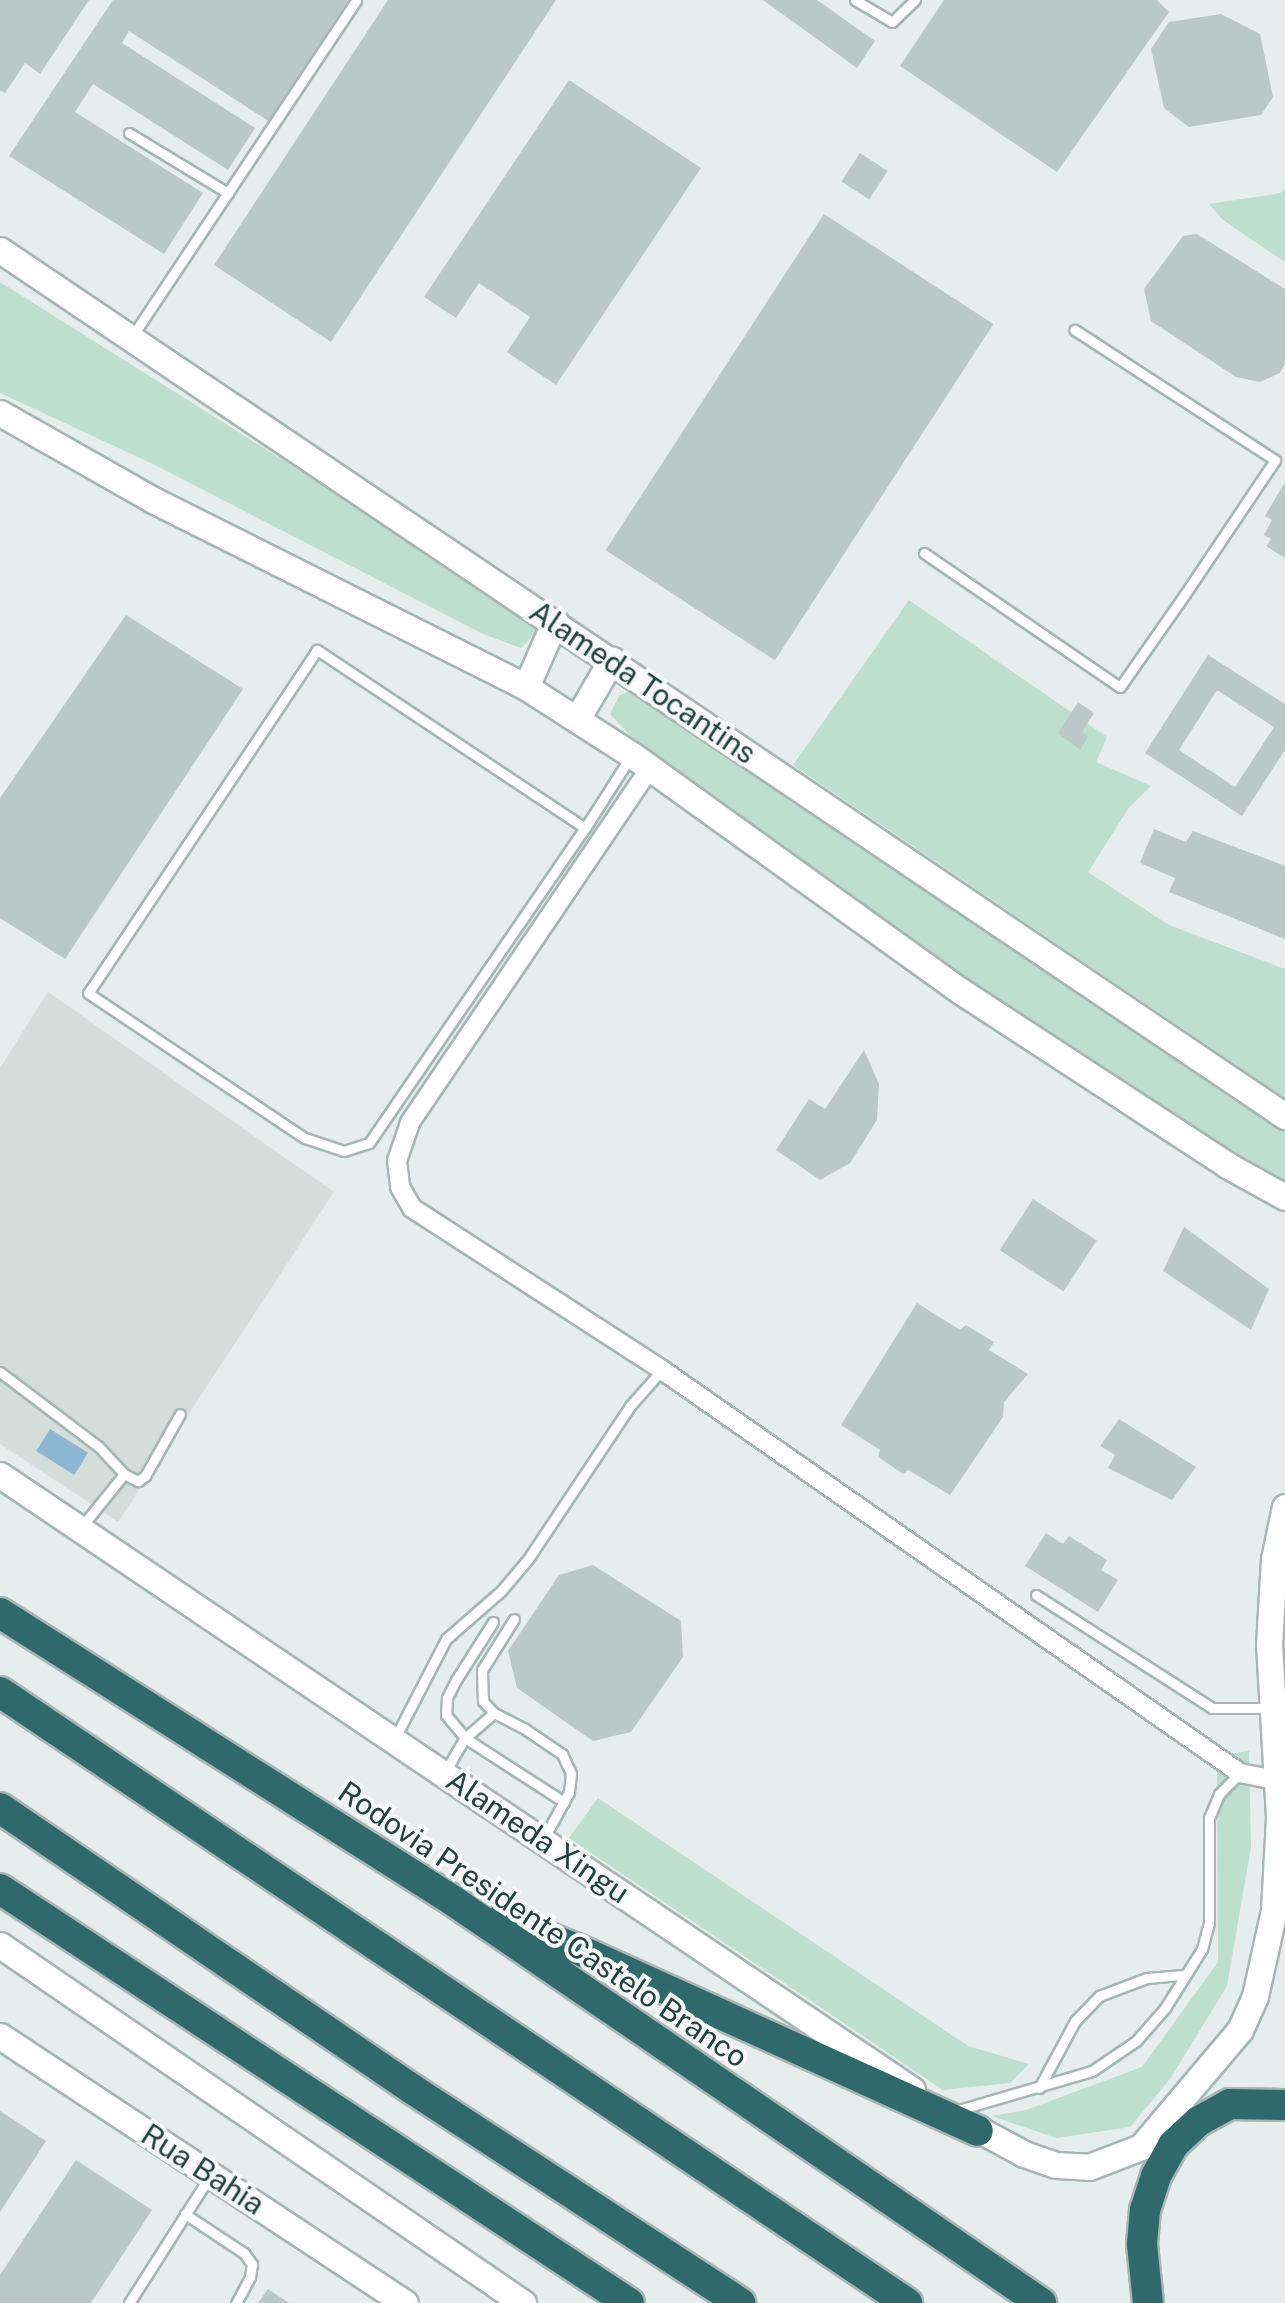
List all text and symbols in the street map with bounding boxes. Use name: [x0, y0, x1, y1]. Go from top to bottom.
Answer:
street label: Alameda Tocantins: [523, 593, 763, 771]
street label: Alameda Xingu: [440, 1762, 636, 1910]
street label: Rodovia Presidente Castelo Branco: [332, 1773, 754, 2075]
street label: Rua Bahia: [135, 2116, 271, 2222]

